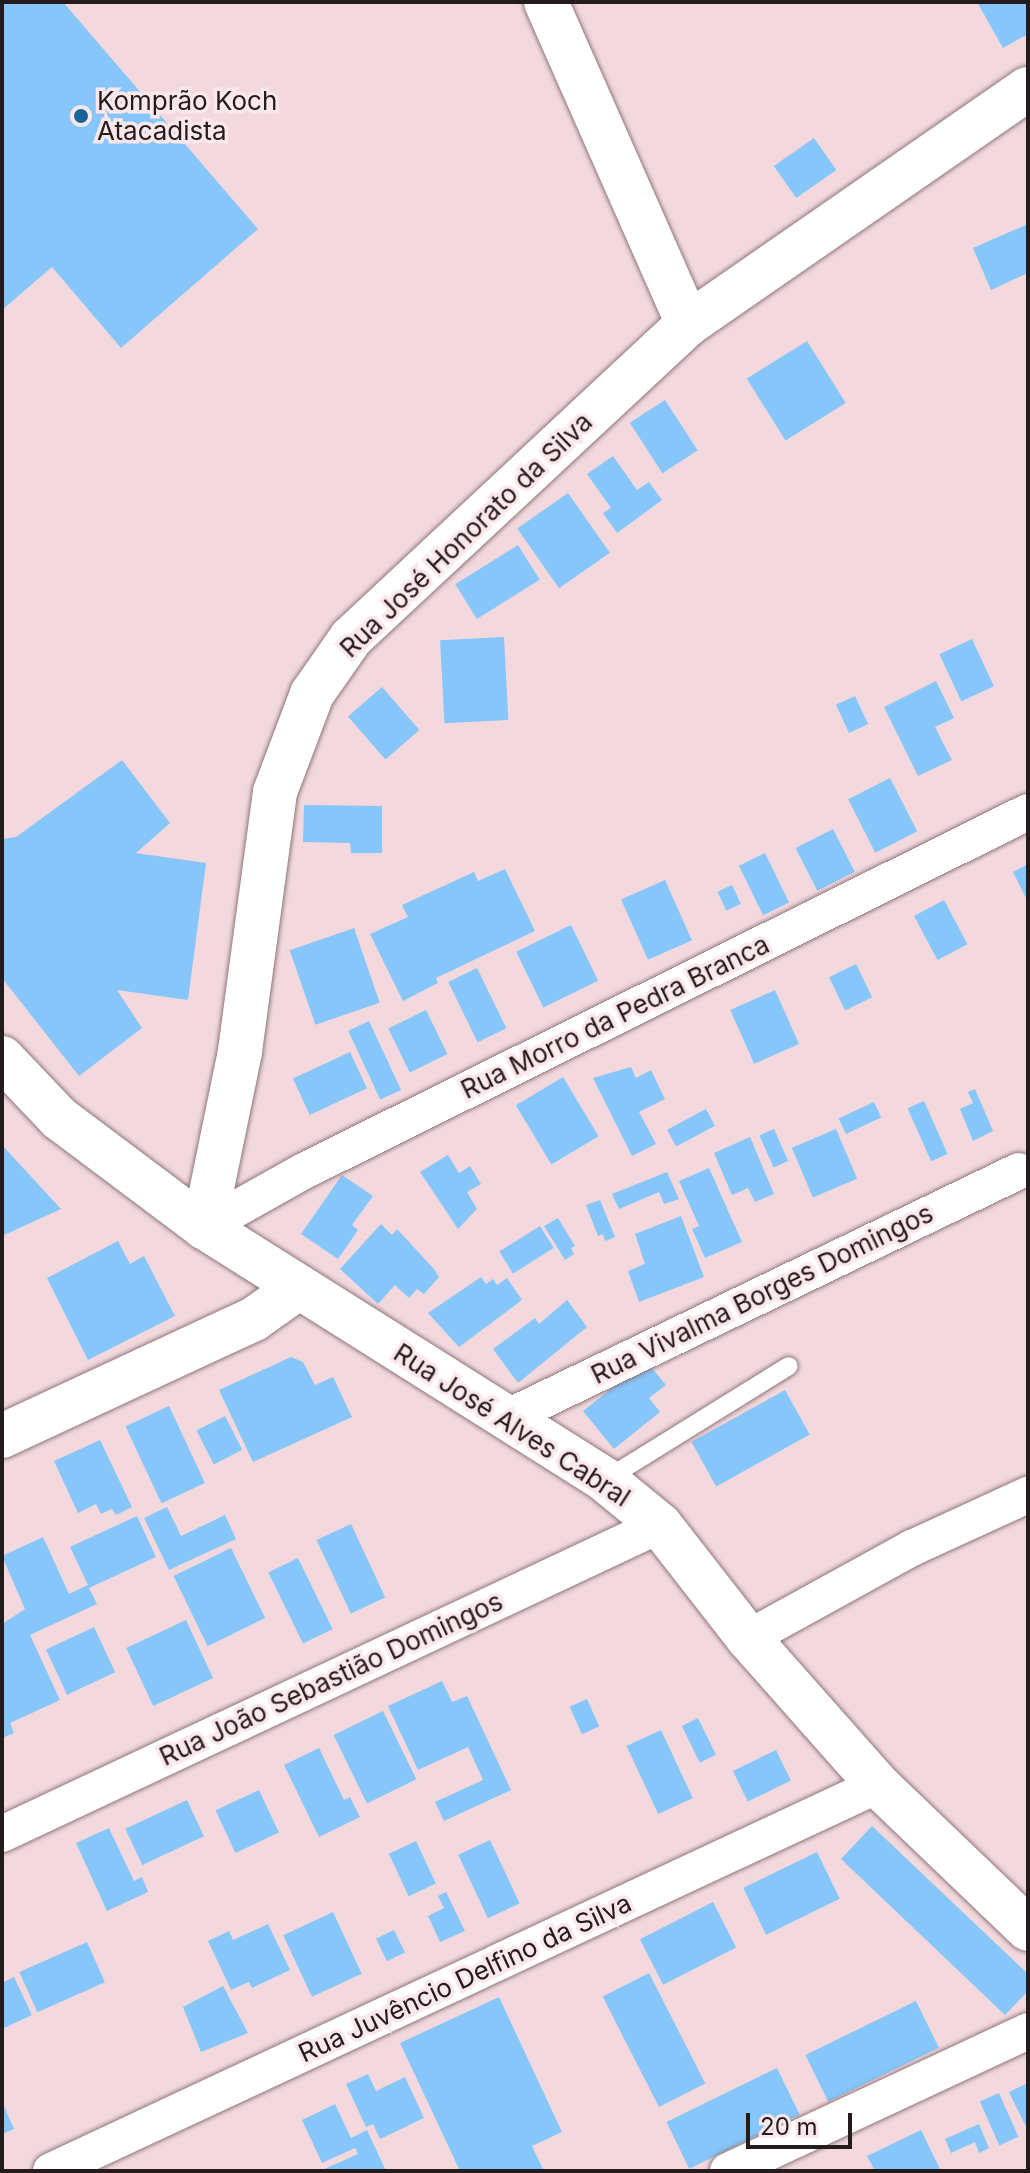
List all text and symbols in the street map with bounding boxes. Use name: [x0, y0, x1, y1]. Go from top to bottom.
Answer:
place label: Komprão Koch Atacadista: [97, 85, 277, 146]
marker: Komprão Koch Atacadista: [72, 107, 90, 125]
street label: Rua José Honorato da Silva: [333, 406, 599, 664]
street label: Rua Morro da Pedra Branca: [456, 929, 774, 1105]
street label: Rua Vivalma Borges Domingos: [586, 1197, 938, 1391]
street label: Rua José Alves Cabral: [388, 1337, 636, 1513]
street label: Rua João Sebastião Domingos: [155, 1586, 507, 1772]
street label: Rua Juvêncio Delfino da Silva: [294, 1887, 636, 2069]
scale bar: [750, 2097, 856, 2147]
text: 20 m: [760, 2112, 818, 2141]

